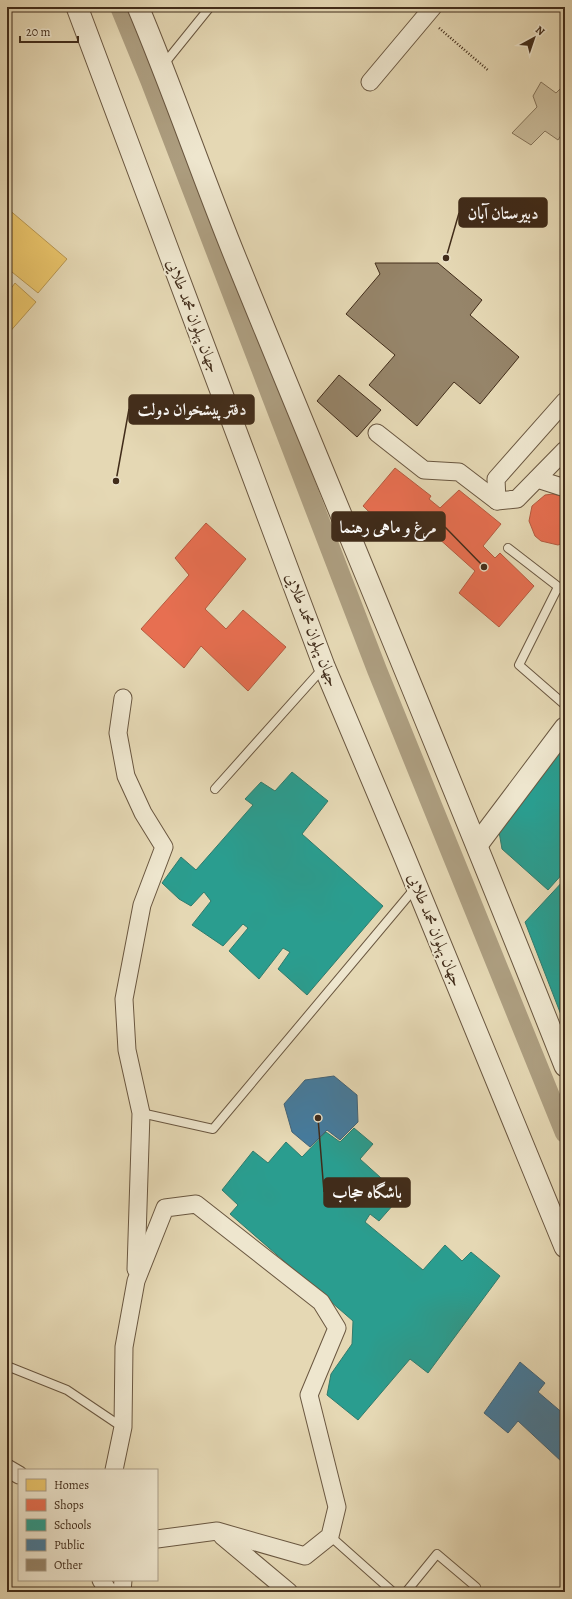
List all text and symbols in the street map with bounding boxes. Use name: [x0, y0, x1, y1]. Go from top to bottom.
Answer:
scale bar: [20, 18, 78, 44]
north arrow: [514, 18, 554, 58]
text: N: [532, 22, 548, 39]
text: 20 m: [26, 24, 50, 40]
callout: دبیرستان آبان: [459, 198, 547, 227]
text: دبیرستان آبان: [467, 202, 539, 225]
street label: جهان پهلوان محمد طلایی: [161, 256, 225, 376]
callout: دفتر پیشخوان دولت: [129, 395, 254, 424]
text: دفتر پیشخوان دولت: [137, 398, 247, 421]
callout: مرغ و ماهی رهنما: [332, 512, 445, 541]
text: مرغ و ماهی رهنما: [339, 516, 437, 541]
street label: جهان پهلوان محمد طلایی: [280, 570, 344, 690]
street label: جهان پهلوان محمد طلایی: [402, 870, 468, 990]
callout: باشگاه حجاب: [324, 1178, 410, 1207]
text: باشگاه حجاب: [332, 1181, 402, 1204]
legend: [18, 1469, 158, 1581]
text: Homes: [54, 1477, 89, 1493]
text: Shops: [54, 1497, 84, 1513]
text: Schools: [54, 1517, 91, 1533]
text: Public: [54, 1537, 85, 1553]
text: Other: [54, 1557, 83, 1573]

